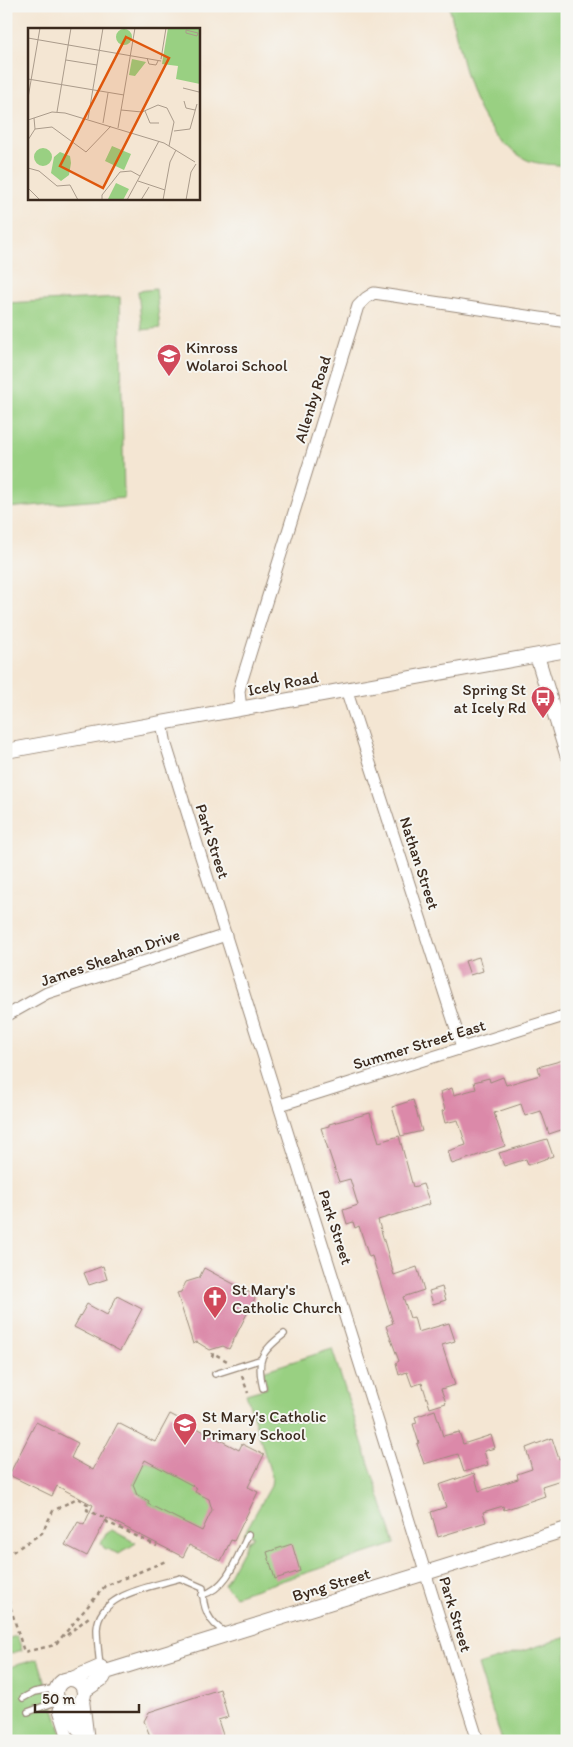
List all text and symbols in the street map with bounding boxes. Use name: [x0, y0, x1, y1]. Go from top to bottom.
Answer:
inset map: [28, 28, 200, 200]
place label: Kinross Wolaroi School: [186, 338, 288, 375]
school or university icon: Kinross Wolaroi School: [156, 343, 182, 377]
street label: Allenby Road: [290, 353, 335, 445]
street label: Icely Road: [246, 667, 320, 700]
place label: Spring St at Icely Rd: [453, 680, 526, 717]
bus stop icon: Spring St at Icely Rd: [530, 685, 556, 719]
street label: Park Street: [191, 801, 234, 881]
street label: Nathan Street: [396, 814, 443, 912]
street label: James Sheahan Drive: [38, 925, 182, 990]
street label: Summer Street East: [351, 1015, 488, 1074]
street label: Park Street: [314, 1187, 357, 1267]
place label: St Mary's Catholic Church: [232, 1280, 342, 1317]
church icon: St Mary's Catholic Church: [202, 1285, 228, 1319]
place label: St Mary's Catholic Primary School: [202, 1407, 326, 1444]
school or university icon: St Mary's Catholic Primary School: [172, 1412, 198, 1446]
street label: Byng Street: [290, 1564, 372, 1605]
street label: Park Street: [435, 1574, 476, 1654]
scale bar: [35, 1682, 139, 1714]
text: 50 m: [42, 1690, 75, 1708]

